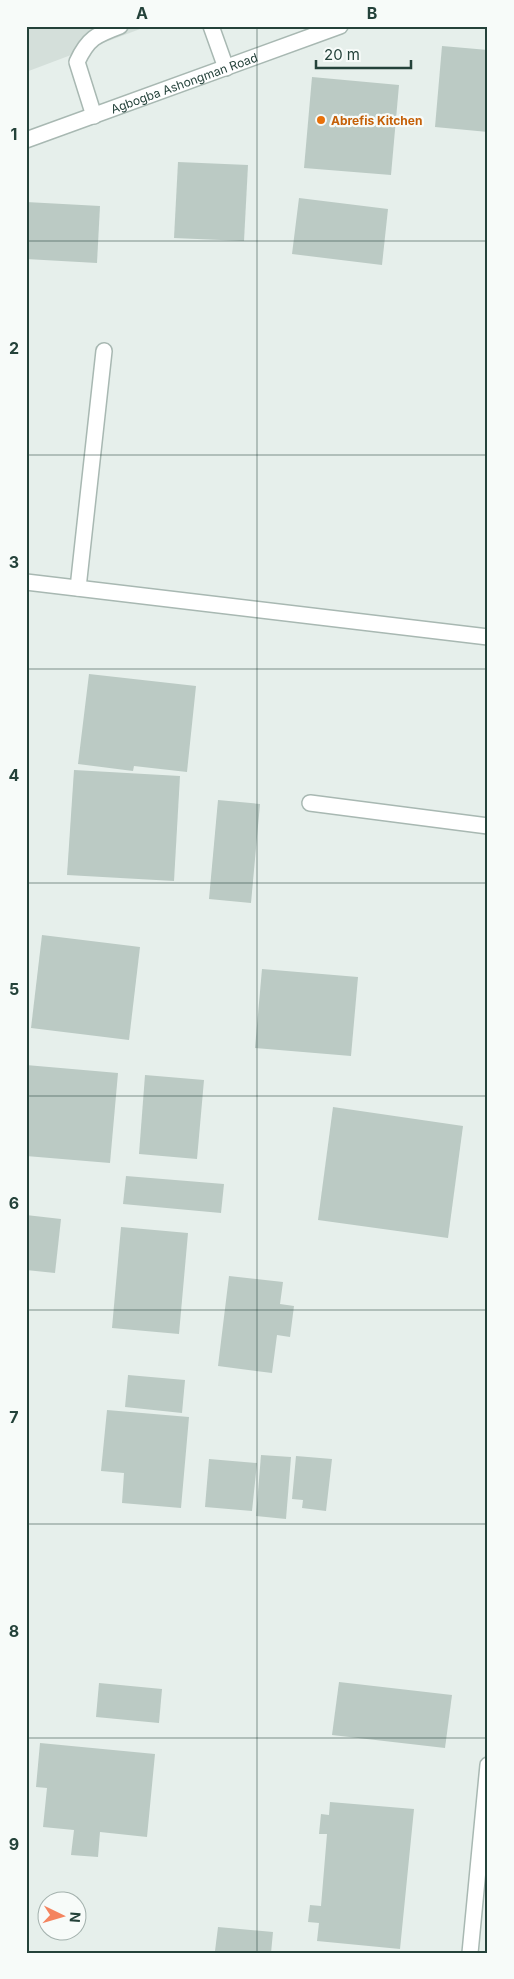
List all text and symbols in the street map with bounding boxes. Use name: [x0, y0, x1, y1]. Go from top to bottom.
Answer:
text: A: [136, 3, 148, 23]
text: B: [367, 3, 377, 23]
scale bar: [316, 38, 412, 70]
text: 20 m: [324, 45, 360, 64]
street label: Agbogba Ashongman Road: [108, 49, 259, 116]
place label: Abrefis Kitchen: [331, 113, 422, 128]
marker: Abrefis Kitchen: [315, 114, 327, 126]
text: 1: [11, 124, 17, 144]
text: 2: [9, 338, 19, 358]
text: 3: [9, 552, 19, 572]
text: 4: [9, 765, 20, 785]
text: 5: [9, 979, 19, 999]
text: 6: [9, 1193, 19, 1213]
text: 7: [9, 1407, 19, 1427]
text: 8: [9, 1621, 19, 1641]
text: 9: [9, 1834, 19, 1854]
north arrow: [38, 1892, 88, 1942]
text: N: [67, 1911, 84, 1923]

